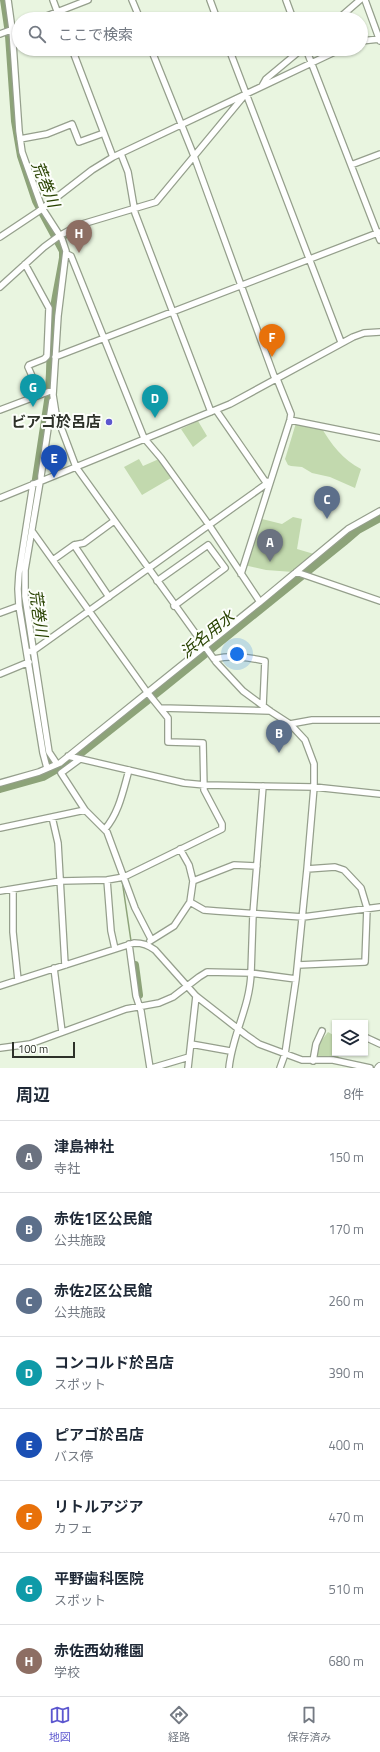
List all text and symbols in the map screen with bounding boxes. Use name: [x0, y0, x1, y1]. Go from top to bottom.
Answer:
search box: [12, 12, 368, 56]
icon: search: [26, 23, 48, 45]
text: ここで検索: [58, 23, 133, 46]
water label: 荒巻川: [26, 157, 67, 213]
pin: H: [66, 220, 92, 253]
pin: F: [259, 324, 285, 357]
pin: G: [20, 374, 46, 407]
pin: D: [142, 385, 168, 418]
place label: ビアゴ於呂店: [11, 410, 101, 433]
marker: ビアゴ於呂店: [104, 417, 114, 427]
pin: E: [41, 445, 67, 478]
pin: C: [314, 486, 340, 519]
pin: A: [257, 529, 283, 562]
water label: 荒巻川: [24, 588, 55, 640]
water label: 浜名用水: [175, 603, 241, 663]
your location: [227, 644, 247, 664]
pin: B: [266, 720, 292, 753]
map controls: [332, 1020, 368, 1056]
button: layers: [332, 1020, 368, 1056]
scale bar: [12, 1040, 75, 1059]
text: 100 m: [18, 1041, 48, 1057]
text: 周辺: [16, 1082, 50, 1108]
text: 8件: [344, 1084, 364, 1104]
text: 津島神社: [54, 1135, 114, 1158]
text: A: [25, 1147, 33, 1167]
text: 150 m: [328, 1147, 364, 1167]
text: 寺社: [54, 1158, 80, 1178]
text: 赤佐1区公民館: [54, 1207, 152, 1230]
text: B: [25, 1219, 33, 1239]
text: 170 m: [328, 1219, 364, 1239]
text: 公共施設: [54, 1230, 106, 1250]
text: 赤佐2区公民館: [54, 1279, 152, 1302]
text: C: [25, 1291, 33, 1311]
text: 260 m: [328, 1291, 364, 1311]
text: 公共施設: [54, 1302, 106, 1322]
text: コンコルド於呂店: [54, 1351, 174, 1374]
text: D: [25, 1363, 33, 1383]
text: 390 m: [328, 1363, 364, 1383]
text: スポット: [54, 1374, 106, 1394]
text: ピアゴ於呂店: [54, 1423, 144, 1446]
text: E: [25, 1435, 33, 1455]
text: 400 m: [328, 1435, 364, 1455]
text: バス停: [54, 1446, 93, 1466]
text: リトルアジア: [54, 1495, 143, 1518]
text: F: [26, 1507, 32, 1527]
text: 470 m: [328, 1507, 364, 1527]
text: カフェ: [54, 1518, 93, 1538]
text: 平野歯科医院: [54, 1567, 144, 1590]
text: G: [25, 1579, 33, 1599]
text: 510 m: [328, 1579, 364, 1599]
text: スポット: [54, 1590, 106, 1610]
text: 赤佐西幼稚園: [54, 1639, 144, 1662]
text: H: [25, 1651, 33, 1671]
text: 680 m: [328, 1651, 364, 1671]
text: 学校: [54, 1662, 80, 1682]
tab: 地図: [49, 1704, 71, 1745]
tab: 経路: [168, 1704, 190, 1745]
tab: 保存済み: [287, 1704, 331, 1745]

